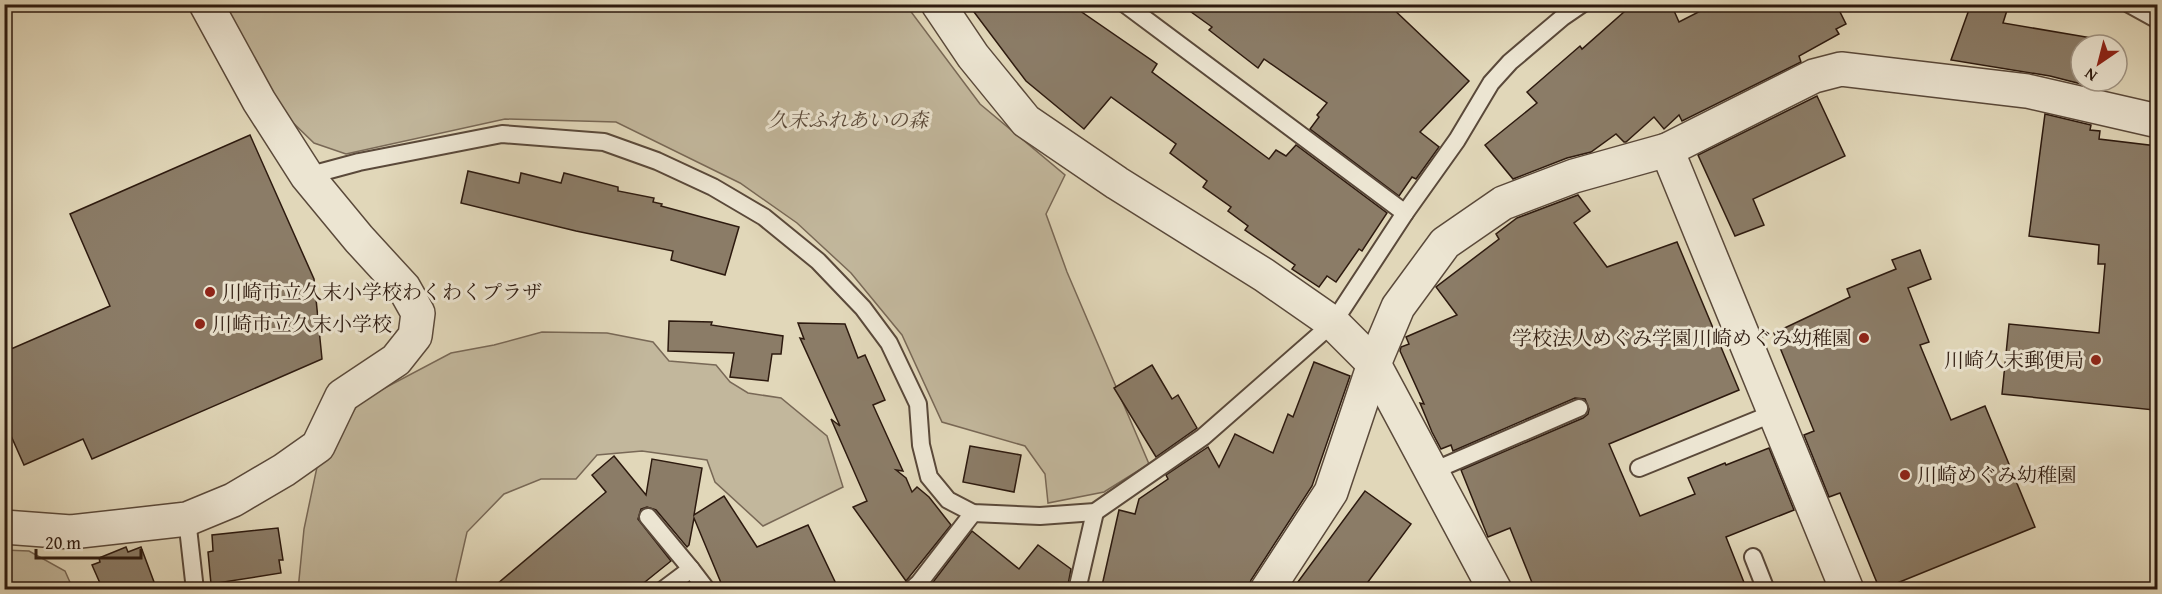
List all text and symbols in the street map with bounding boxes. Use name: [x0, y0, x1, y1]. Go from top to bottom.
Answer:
north arrow: [2069, 33, 2129, 93]
text: N: [2079, 62, 2102, 88]
park label: 久末ふれあいの森: [768, 105, 930, 134]
place label: 川崎市立久末小学校わくわくプラザ: [222, 277, 542, 306]
marker: 川崎市立久末小学校わくわくプラザ: [203, 285, 217, 299]
place label: 川崎市立久末小学校: [212, 309, 392, 338]
marker: 川崎市立久末小学校: [193, 317, 207, 331]
place label: 学校法人めぐみ学園川崎めぐみ幼稚園: [1512, 323, 1852, 352]
marker: 学校法人めぐみ学園川崎めぐみ幼稚園: [1857, 331, 1871, 345]
place label: 川崎久末郵便局: [1944, 345, 2084, 374]
marker: 川崎久末郵便局: [2089, 353, 2103, 367]
place label: 川崎めぐみ幼稚園: [1917, 460, 2077, 489]
marker: 川崎めぐみ幼稚園: [1898, 468, 1912, 482]
scale bar: [36, 522, 141, 560]
text: 20 m: [45, 529, 81, 556]

